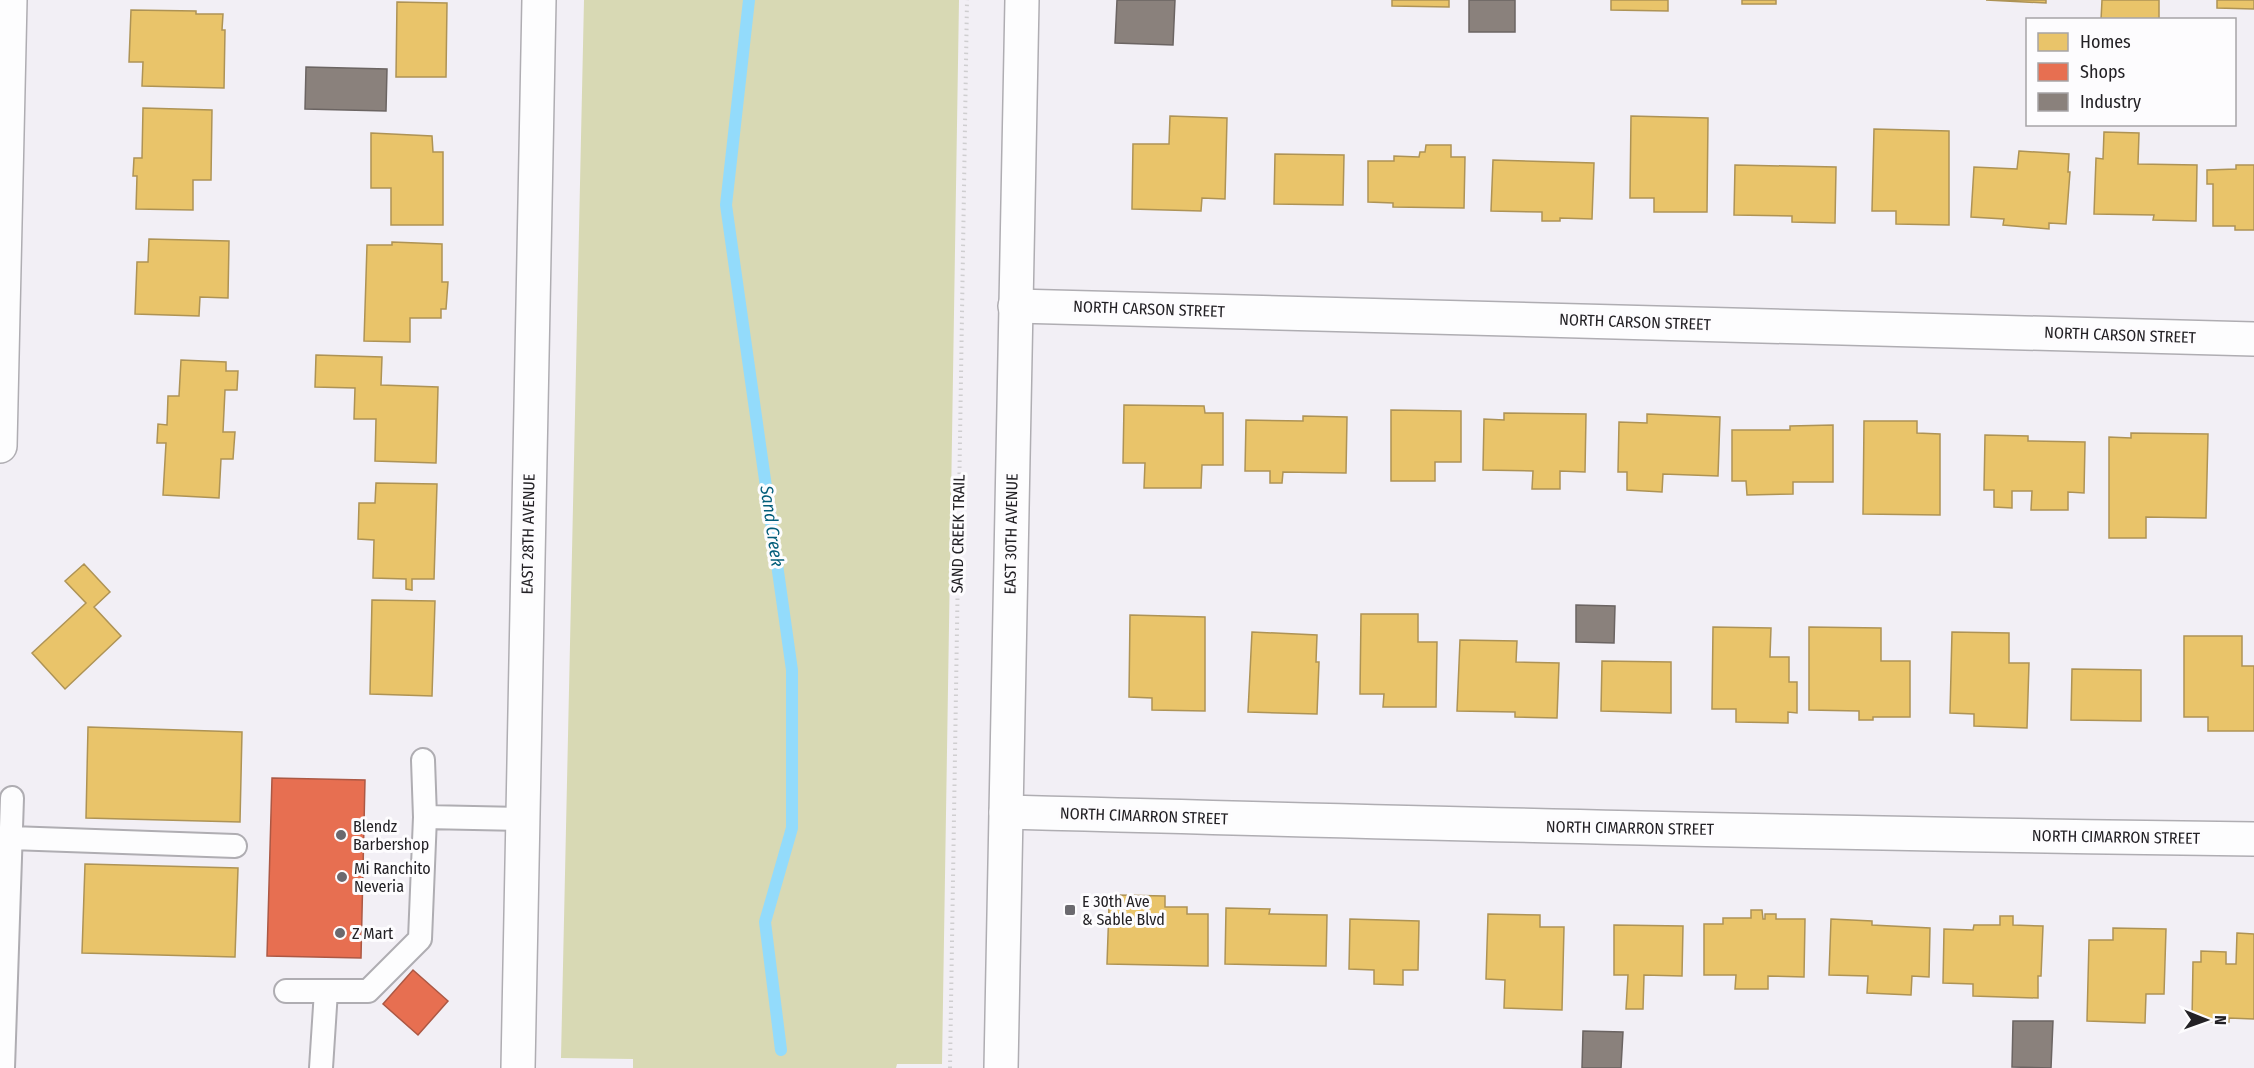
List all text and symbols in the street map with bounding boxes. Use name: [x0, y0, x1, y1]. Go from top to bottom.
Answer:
legend: [2026, 18, 2236, 126]
text: Homes: [2080, 31, 2131, 53]
text: Shops: [2080, 61, 2125, 83]
text: Industry: [2080, 91, 2141, 113]
street label: NORTH CARSON STREET: [1073, 297, 1226, 321]
street label: NORTH CARSON STREET: [1559, 310, 1712, 334]
street label: NORTH CARSON STREET: [2044, 323, 2197, 347]
street label: EAST 28TH AVENUE: [517, 473, 539, 595]
street label: EAST 30TH AVENUE: [1000, 473, 1022, 595]
street label: SAND CREEK TRAIL: [947, 474, 969, 594]
water label: Sand Creek: [755, 483, 789, 568]
street label: NORTH CIMARRON STREET: [1060, 804, 1229, 828]
place label: Blendz Barbershop: [353, 817, 429, 854]
street label: NORTH CIMARRON STREET: [1546, 817, 1715, 839]
street label: NORTH CIMARRON STREET: [2032, 826, 2201, 848]
marker: Blendz Barbershop: [334, 828, 348, 842]
place label: Mi Ranchito Neveria: [354, 859, 431, 896]
marker: Mi Ranchito Neveria: [335, 870, 349, 884]
place label: E 30th Ave & Sable Blvd: [1082, 892, 1165, 929]
marker: E 30th Ave & Sable Blvd: [1063, 903, 1077, 917]
place label: Z Mart: [352, 924, 394, 943]
marker: Z Mart: [333, 926, 347, 940]
north arrow: [2176, 990, 2236, 1050]
text: N: [2211, 1015, 2230, 1025]

